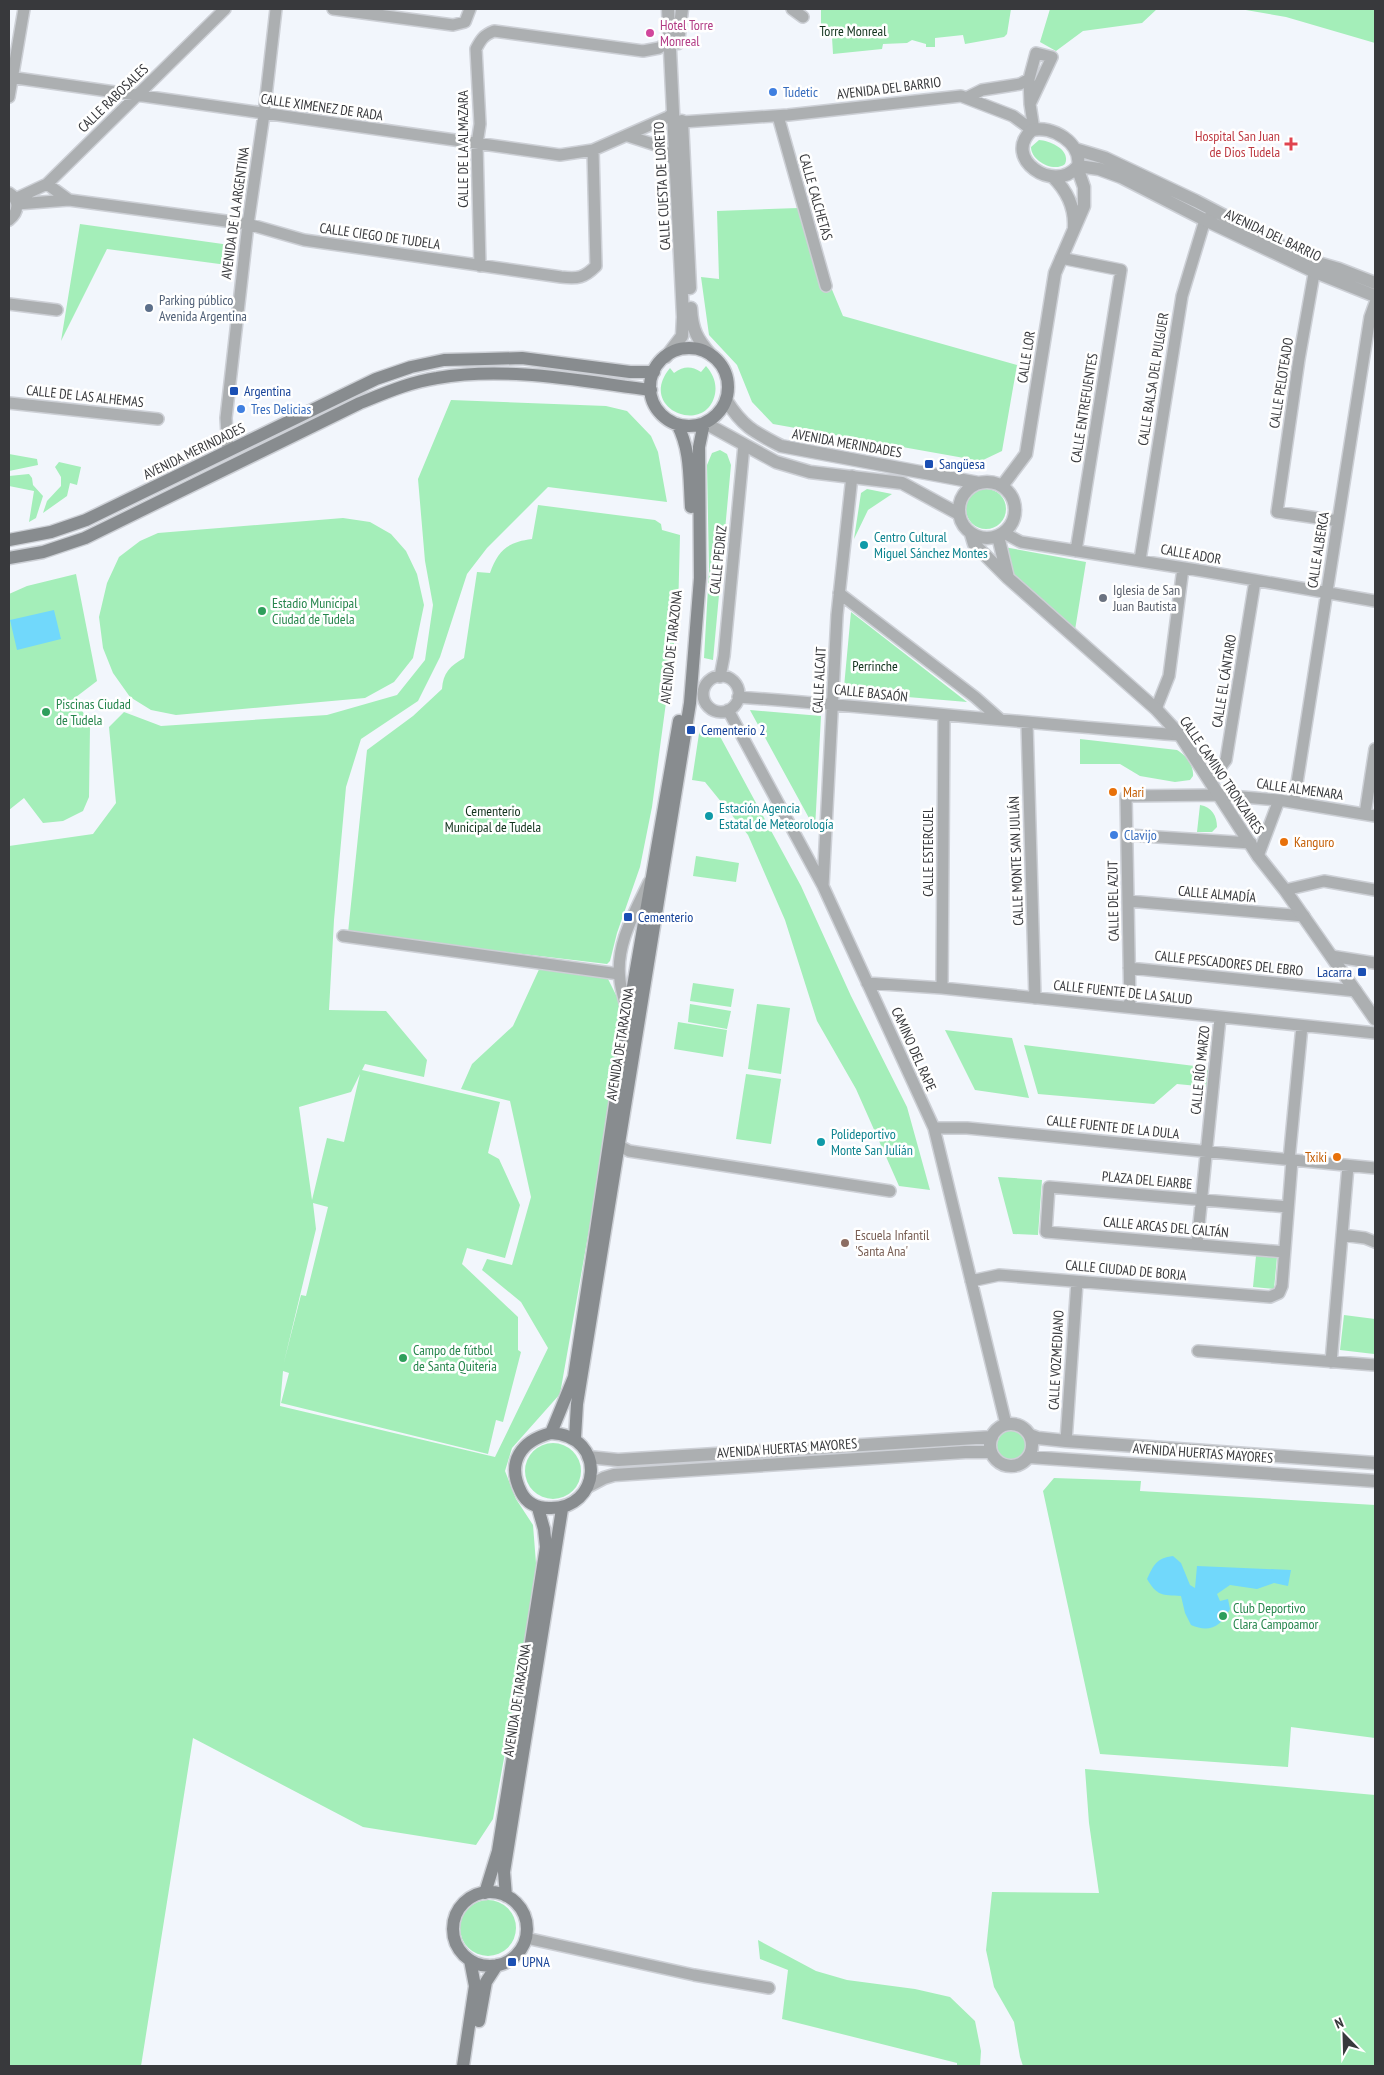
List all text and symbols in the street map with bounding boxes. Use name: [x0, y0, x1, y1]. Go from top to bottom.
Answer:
place label: Hotel Torre Monreal: [660, 16, 713, 50]
park label: Torre Monreal: [820, 22, 887, 40]
marker: Hotel Torre Monreal: [644, 27, 656, 39]
street label: CALLE RABOSALES: [74, 60, 152, 136]
street label: AVENIDA DEL BARRIO: [836, 73, 942, 103]
place label: Tudetic: [783, 83, 818, 101]
marker: Tudetic: [767, 86, 779, 98]
street label: CALLE XIMENEZ DE RADA: [260, 90, 385, 125]
street label: CALLE DE LA ALMAZARA: [454, 90, 472, 208]
street label: CALLE CUESTA DE LORETO: [650, 121, 674, 251]
place label: Hospital San Juan de Dios Tudela: [1195, 127, 1280, 161]
marker: Hospital San Juan de Dios Tudela: [1284, 137, 1298, 151]
street label: AVENIDA DE LA ARGENTINA: [217, 145, 253, 280]
street label: CALLE CALCHETAS: [795, 152, 837, 242]
street label: AVENIDA DEL BARRIO: [1222, 205, 1325, 265]
street label: CALLE CIEGO DE TUDELA: [318, 219, 442, 253]
place label: Parking público Avenida Argentina: [159, 291, 247, 325]
marker: Parking público Avenida Argentina: [143, 302, 155, 314]
street label: CALLE BALSA DEL PULGUER: [1134, 311, 1172, 447]
street label: CALLE LOR: [1013, 329, 1039, 384]
street label: CALLE PELOTEADO: [1265, 336, 1297, 430]
street label: CALLE ENTREFUENTES: [1066, 352, 1102, 464]
street label: CALLE DE LAS ALHEMAS: [25, 381, 145, 411]
place label: Argentina: [244, 382, 291, 400]
marker: Argentina: [228, 385, 240, 397]
place label: Tres Delicias: [251, 400, 311, 418]
marker: Tres Delicias: [235, 403, 247, 415]
street label: AVENIDA MERINDADES: [140, 419, 248, 483]
street label: AVENIDA MERINDADES: [791, 424, 903, 462]
place label: Sangüesa: [939, 455, 985, 473]
marker: Sangüesa: [923, 458, 935, 470]
street label: CALLE ALBERCA: [1303, 510, 1333, 589]
street label: CALLE PEDRIZ: [705, 525, 731, 595]
place label: Centro Cultural Miguel Sánchez Montes: [874, 528, 988, 562]
marker: Centro Cultural Miguel Sánchez Montes: [858, 539, 870, 551]
street label: CALLE ADOR: [1159, 540, 1223, 568]
place label: Iglesia de San Juan Bautista: [1112, 581, 1180, 615]
street label: AVENIDA DE TARAZONA: [656, 589, 686, 705]
marker: Iglesia de San Juan Bautista: [1097, 592, 1109, 604]
place label: Estadio Municipal Ciudad de Tudela: [272, 594, 358, 628]
marker: Estadio Municipal Ciudad de Tudela: [256, 605, 268, 617]
street label: CALLE EL CÁNTARO: [1208, 633, 1240, 729]
street label: CALLE ALCAIT: [808, 645, 830, 714]
park label: Perrinche: [852, 657, 898, 675]
street label: CALLE BASAÓN: [833, 680, 909, 706]
place label: Piscinas Ciudad de Tudela: [56, 695, 131, 729]
marker: Piscinas Ciudad de Tudela: [40, 706, 52, 718]
street label: CALLE CAMINO TRONZAIRES: [1176, 713, 1268, 837]
place label: Cementerio 2: [701, 721, 766, 739]
marker: Cementerio 2: [685, 724, 697, 736]
street label: CALLE ALMENARA: [1255, 774, 1345, 804]
place label: Mari: [1123, 783, 1144, 801]
marker: Mari: [1107, 786, 1119, 798]
street label: CALLE MONTE SAN JULIÁN: [1005, 796, 1027, 926]
place label: Estación Agencia Estatal de Meteorología: [719, 799, 834, 833]
park label: Cementerio Municipal de Tudela: [445, 802, 541, 836]
street label: CALLE ESTERCUEL: [919, 807, 937, 897]
marker: Estación Agencia Estatal de Meteorología: [703, 810, 715, 822]
place label: Clavijo: [1124, 826, 1157, 844]
marker: Clavijo: [1108, 829, 1120, 841]
place label: Kanguro: [1294, 833, 1334, 851]
marker: Kanguro: [1278, 836, 1290, 848]
street label: CALLE DEL AZUT: [1103, 860, 1123, 942]
street label: CALLE ALMADÍA: [1177, 882, 1257, 906]
place label: Cementerio: [638, 908, 693, 926]
marker: Cementerio: [622, 911, 634, 923]
street label: CALLE PESCADORES DEL EBRO: [1154, 946, 1304, 980]
place label: Lacarra: [1317, 963, 1352, 981]
marker: Lacarra: [1356, 966, 1368, 978]
street label: CALLE FUENTE DE LA SALUD: [1053, 976, 1193, 1008]
street label: AVENIDA DE TARAZONA: [602, 986, 638, 1102]
street label: CAMINO DEL RAPE: [887, 1004, 941, 1094]
street label: CALLE RÍO MARZO: [1186, 1024, 1214, 1115]
street label: CALLE FUENTE DE LA DULA: [1046, 1111, 1181, 1143]
place label: Polideportivo Monte San Julián: [831, 1125, 913, 1159]
marker: Polideportivo Monte San Julián: [815, 1136, 827, 1148]
place label: Txiki: [1305, 1148, 1327, 1166]
marker: Txiki: [1331, 1151, 1343, 1163]
street label: PLAZA DEL EJARBE: [1101, 1167, 1193, 1193]
street label: CALLE ARCAS DEL CALTÁN: [1103, 1213, 1229, 1241]
place label: Escuela Infantil 'Santa Ana': [855, 1226, 930, 1260]
marker: Escuela Infantil 'Santa Ana': [839, 1237, 851, 1249]
street label: CALLE CIUDAD DE BORJA: [1065, 1256, 1188, 1284]
street label: CALLE VOZMEDIANO: [1044, 1309, 1068, 1410]
place label: Campo de fútbol de Santa Quiteria: [413, 1341, 497, 1375]
marker: Campo de fútbol de Santa Quiteria: [397, 1352, 409, 1364]
street label: AVENIDA HUERTAS MAYORES: [716, 1434, 858, 1462]
street label: AVENIDA HUERTAS MAYORES: [1132, 1439, 1274, 1467]
place label: Club Deportivo Clara Campoamor: [1233, 1599, 1319, 1633]
marker: Club Deportivo Clara Campoamor: [1217, 1610, 1229, 1622]
street label: AVENIDA DE TARAZONA: [499, 1642, 535, 1758]
place label: UPNA: [522, 1953, 550, 1971]
marker: UPNA: [506, 1956, 518, 1968]
north arrow: [1319, 2010, 1369, 2060]
text: N: [1332, 2013, 1346, 2033]

